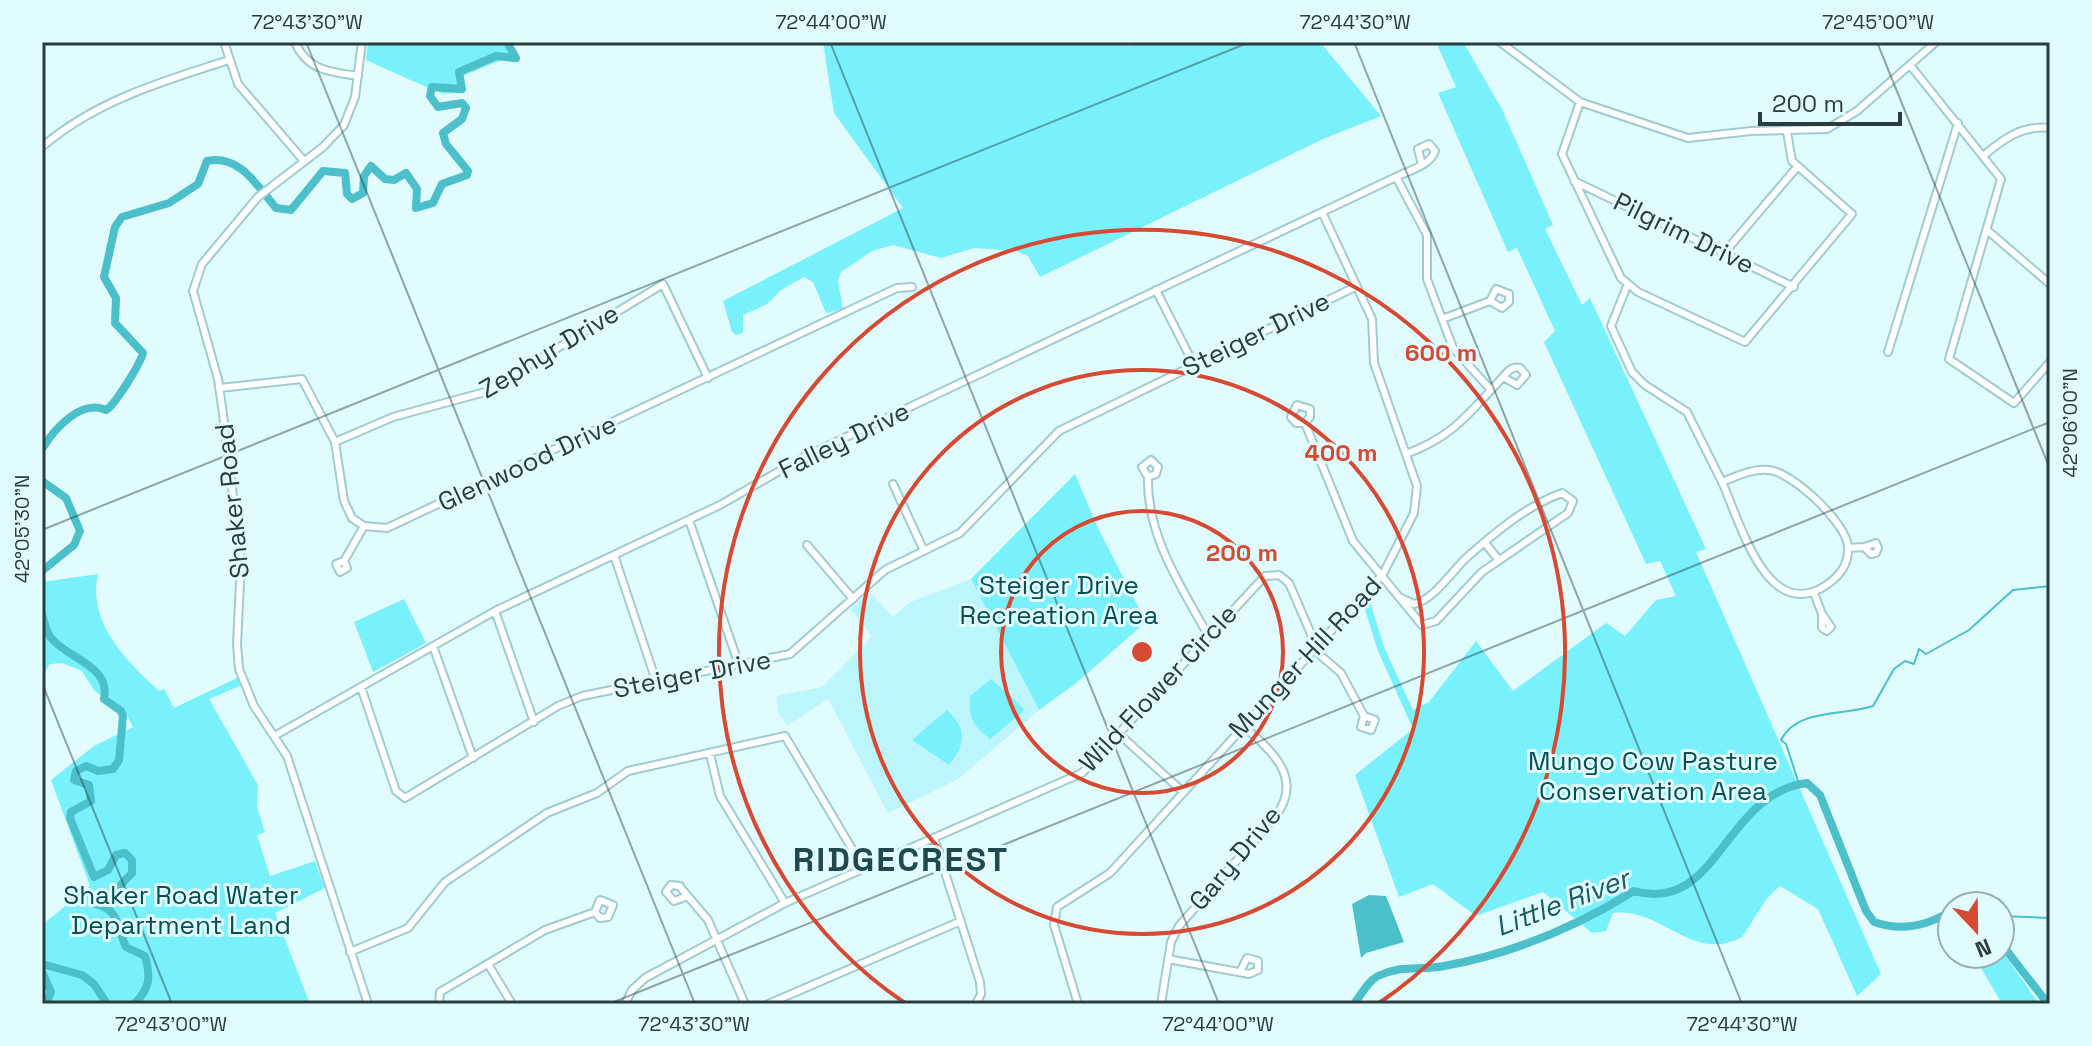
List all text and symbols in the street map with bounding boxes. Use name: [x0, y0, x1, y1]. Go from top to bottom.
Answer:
text: 72°43'30"W: [251, 9, 363, 35]
text: 72°44'00"W: [775, 9, 887, 35]
text: 72°44'30"W: [1300, 9, 1410, 35]
text: 72°45'00"W: [1822, 9, 1934, 35]
scale bar: [1760, 76, 1900, 126]
text: 200 m: [1772, 88, 1844, 119]
street label: Pilgrim Drive: [1608, 184, 1760, 282]
street label: Steiger Drive: [1177, 284, 1335, 384]
street label: Zephyr Drive: [473, 296, 625, 406]
text: 600 m: [1405, 337, 1477, 368]
text: 42°06'00"N: [2057, 368, 2083, 478]
street label: Falley Drive: [773, 394, 915, 486]
street label: Glenwood Drive: [432, 407, 622, 519]
street label: Shaker Road: [207, 422, 257, 580]
text: 400 m: [1305, 437, 1377, 468]
text: 42°05'30"N: [9, 475, 35, 583]
text: 200 m: [1206, 537, 1278, 568]
park label: Steiger Drive Recreation Area: [960, 568, 1159, 632]
street label: Munger Hill Road: [1221, 569, 1389, 745]
street label: Wild Flower Circle: [1071, 597, 1245, 779]
centre of rings: [1128, 638, 1156, 666]
street label: Steiger Drive: [610, 642, 774, 706]
park label: Mungo Cow Pasture Conservation Area: [1528, 744, 1778, 808]
street label: Gary Drive: [1181, 799, 1289, 917]
district label: RIDGECREST: [793, 838, 1009, 881]
water label: Little River: [1490, 859, 1637, 944]
park label: Shaker Road Water Department Land: [63, 878, 299, 942]
north arrow: [1936, 890, 2016, 970]
text: N: [1971, 933, 1996, 964]
text: 72°43'00"W: [115, 1011, 227, 1037]
text: 72°43'30"W: [638, 1011, 750, 1037]
text: 72°44'00"W: [1162, 1011, 1274, 1037]
text: 72°44'30"W: [1687, 1011, 1797, 1037]

